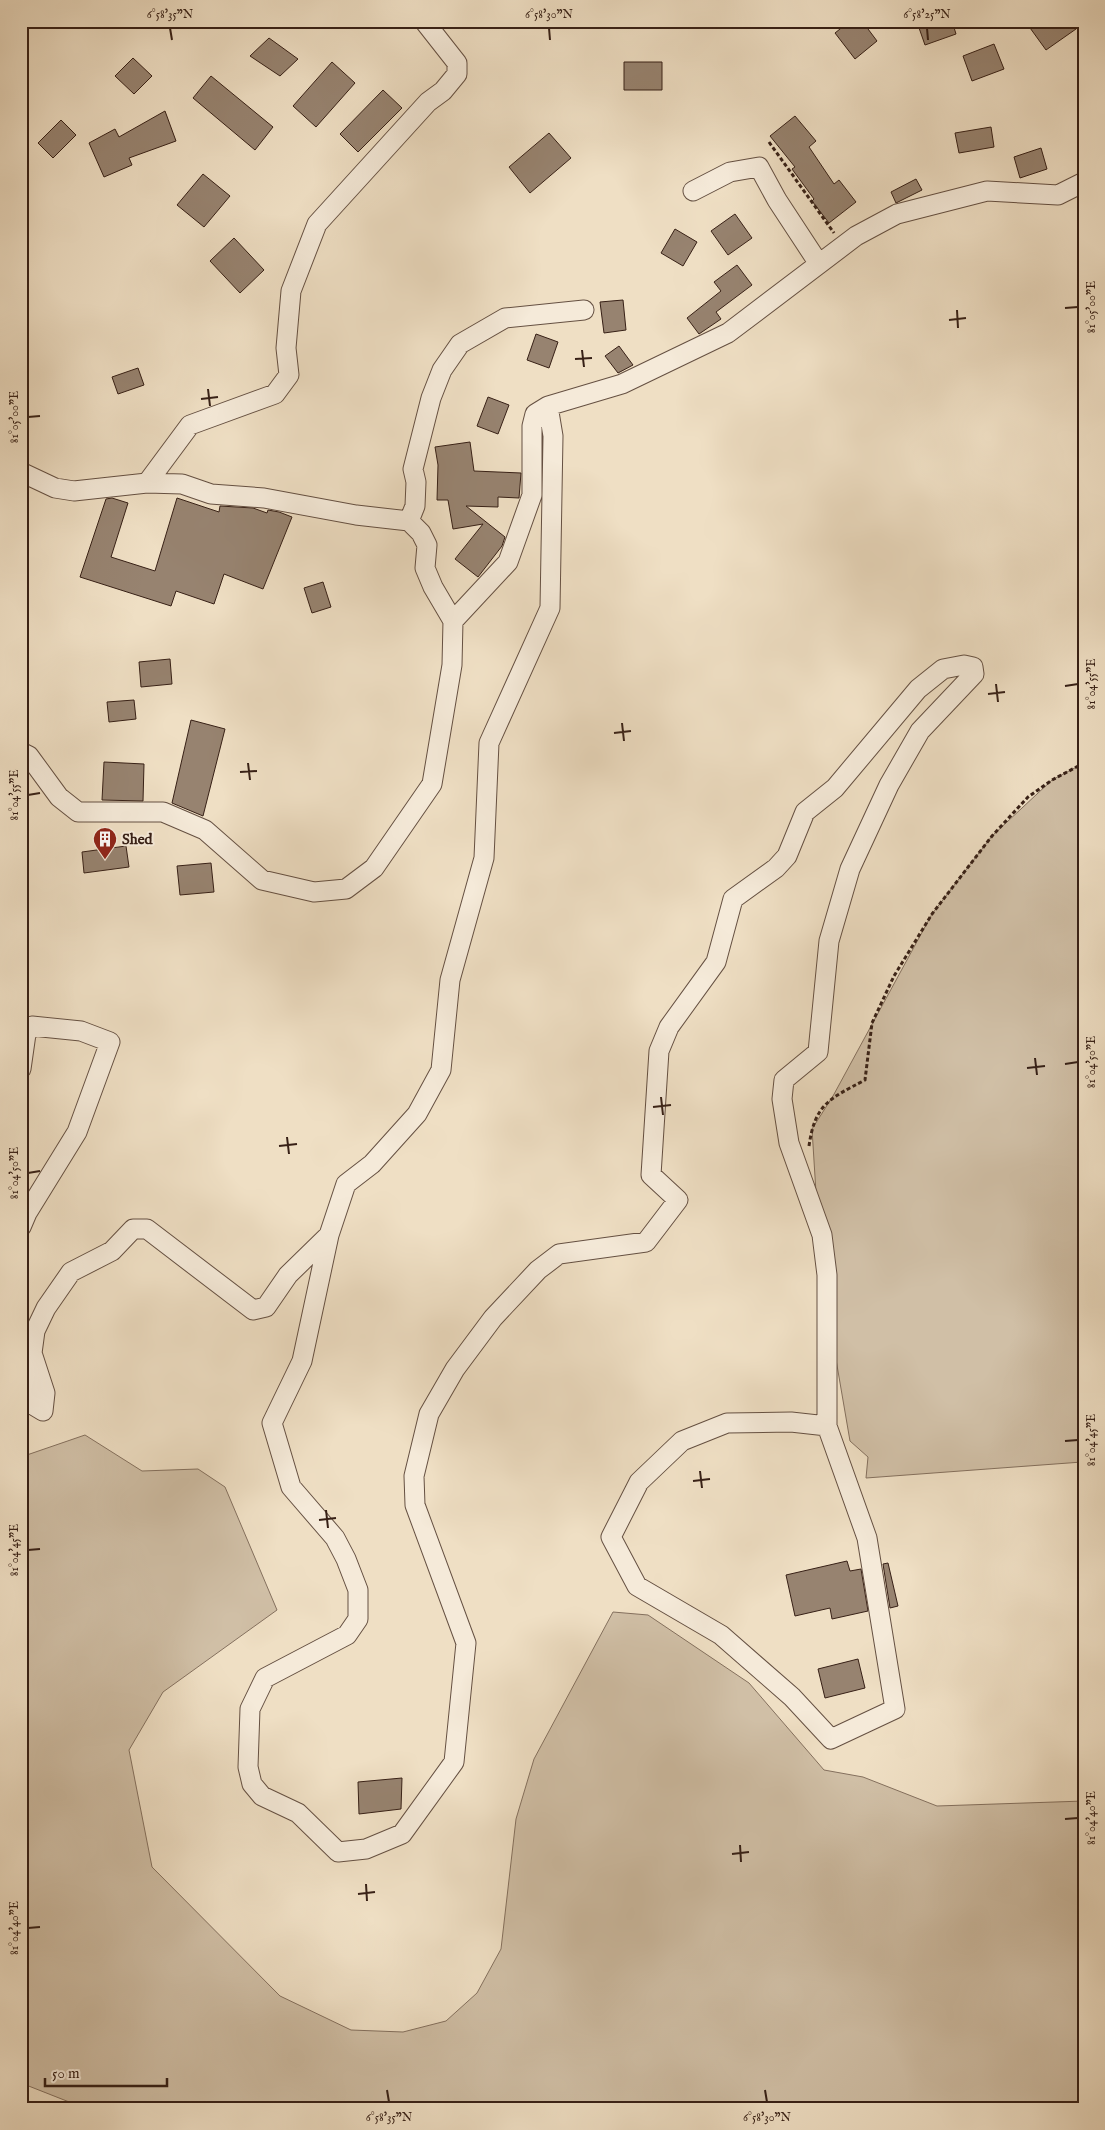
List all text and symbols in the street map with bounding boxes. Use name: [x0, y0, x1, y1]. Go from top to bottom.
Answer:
text: 6°58'35"N: [147, 7, 194, 22]
text: 6°58'30"N: [525, 7, 574, 22]
text: 6°58'25"N: [903, 7, 951, 22]
text: 81°05'00"E: [1084, 281, 1099, 333]
text: 81°05'00"E: [7, 391, 22, 443]
text: 81°04'55"E: [1084, 658, 1099, 710]
text: 81°04'55"E: [7, 769, 22, 821]
building icon: Shed: [92, 826, 118, 860]
place label: Shed: [122, 830, 154, 849]
text: 81°04'50"E: [1084, 1036, 1099, 1088]
text: 81°04'50"E: [7, 1147, 22, 1199]
text: 81°04'45"E: [1084, 1414, 1099, 1466]
text: 81°04'45"E: [7, 1524, 22, 1576]
text: 81°04'40"E: [1084, 1791, 1099, 1845]
text: 81°04'40"E: [7, 1901, 22, 1955]
scale bar: [45, 2055, 168, 2087]
text: 50 m: [52, 2064, 80, 2083]
text: 6°58'35"N: [366, 2110, 413, 2125]
text: 6°58'30"N: [743, 2110, 792, 2125]

